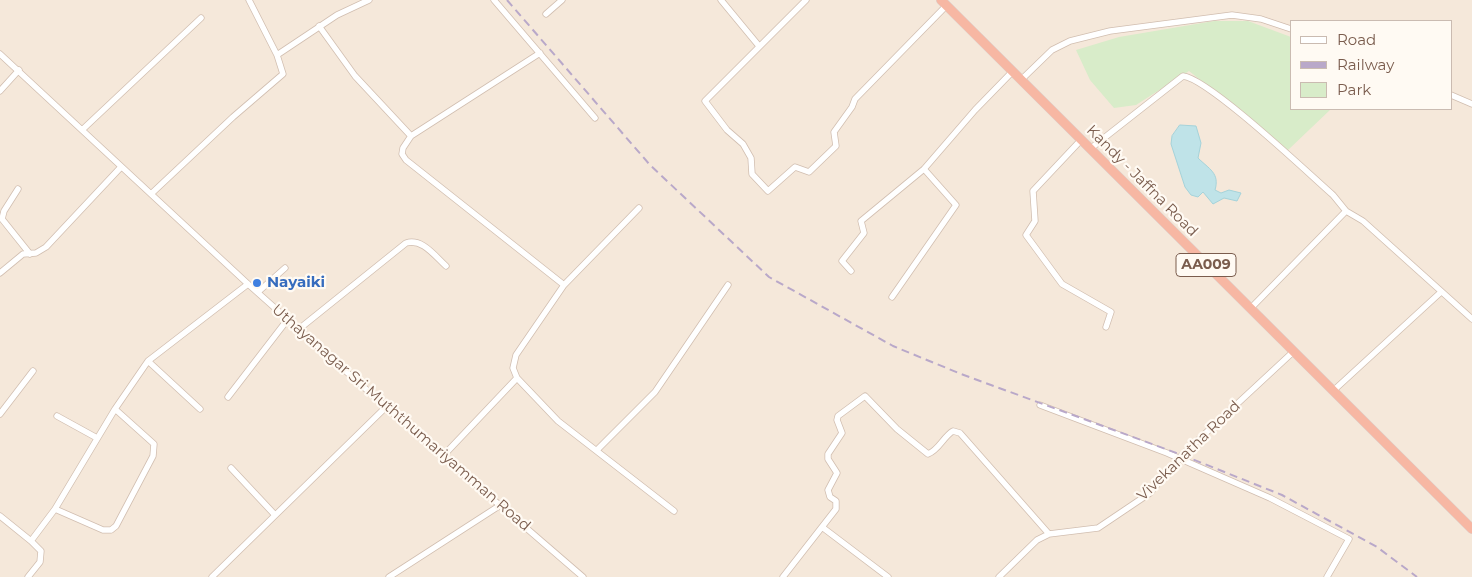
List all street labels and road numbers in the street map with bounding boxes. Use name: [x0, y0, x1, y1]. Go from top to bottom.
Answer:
street label: Kandy - Jaffna Road: [1083, 122, 1201, 240]
road number: AA009: [1176, 254, 1236, 276]
street label: Uthayanagar Sri Muththumariyamman Road: [268, 301, 534, 535]
street label: Vivekanatha Road: [1134, 397, 1244, 505]

